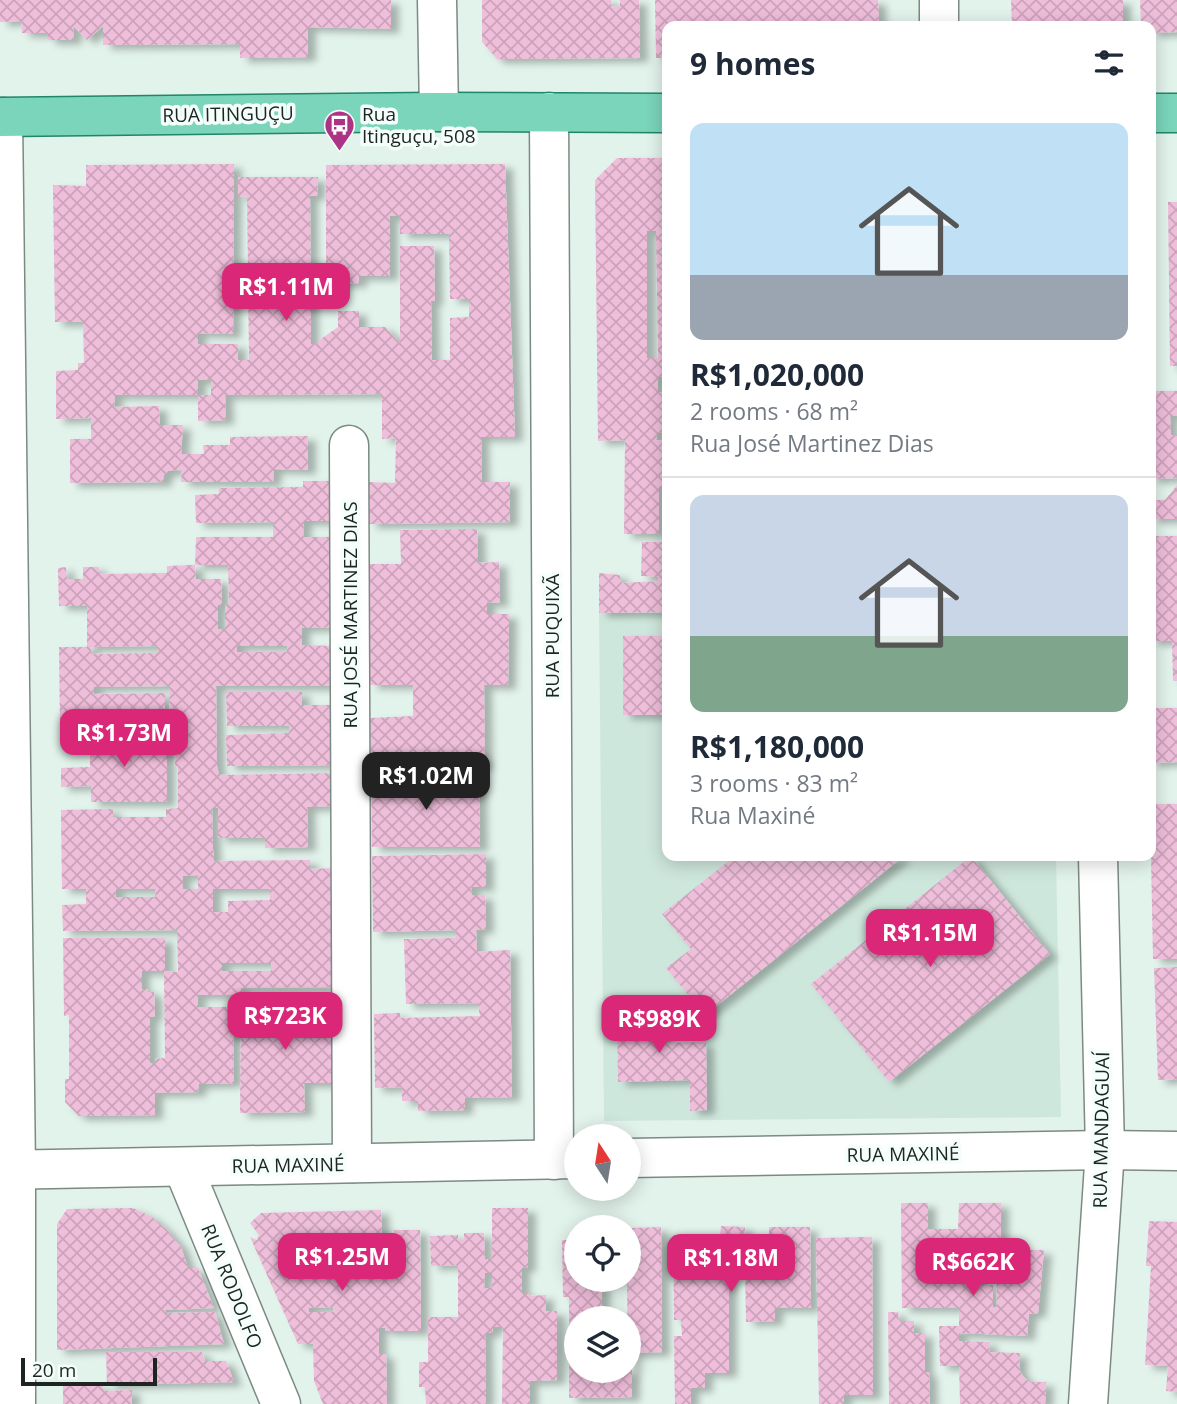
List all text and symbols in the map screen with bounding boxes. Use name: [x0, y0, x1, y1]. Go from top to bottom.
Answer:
text: 9 homes: [690, 43, 815, 84]
icon: filters: [1090, 44, 1128, 82]
street label: RUA ITINGUÇU: [162, 100, 294, 128]
place label: Rua Itinguçu, 508: [362, 101, 476, 149]
bus stop icon: Rua Itinguçu, 508: [322, 108, 356, 152]
icon: home: [846, 168, 972, 294]
pin: R$1.11M: [221, 264, 351, 323]
text: R$1.11M: [238, 270, 334, 302]
text: R$1,020,000: [690, 354, 864, 395]
text: 2 rooms · 68 m²: [690, 395, 858, 427]
text: Rua José Martinez Dias: [690, 427, 934, 459]
street label: RUA JOSÉ MARTINEZ DIAS: [337, 501, 363, 729]
icon: home: [846, 540, 972, 666]
street label: RUA PUQUIXÃ: [539, 574, 565, 698]
pin: R$1.73M: [59, 710, 189, 769]
text: R$1.73M: [76, 716, 172, 748]
text: R$1,180,000: [690, 726, 864, 767]
pin: R$1.02M: [361, 752, 491, 812]
text: R$1.02M: [378, 759, 474, 791]
text: 3 rooms · 83 m²: [690, 767, 858, 799]
text: Rua Maxiné: [690, 799, 815, 831]
pin: R$1.15M: [865, 909, 995, 969]
text: R$1.15M: [882, 916, 978, 948]
pin: R$723K: [228, 992, 342, 1052]
pin: R$989K: [602, 996, 716, 1055]
text: R$723K: [243, 999, 327, 1031]
text: R$989K: [617, 1002, 701, 1034]
street label: RUA MANDAGUAÍ: [1087, 1051, 1115, 1209]
north arrow: [564, 1124, 640, 1200]
map controls: [564, 1124, 641, 1383]
street label: RUA MAXINÉ: [846, 1140, 960, 1168]
street label: RUA MAXINÉ: [231, 1151, 345, 1179]
button: locate: [564, 1215, 641, 1292]
street label: RUA RODOLFO: [195, 1220, 269, 1352]
pin: R$1.25M: [277, 1234, 407, 1293]
pin: R$1.18M: [666, 1234, 796, 1294]
pin: R$662K: [916, 1238, 1030, 1298]
text: R$1.25M: [294, 1240, 390, 1272]
text: R$1.18M: [683, 1241, 779, 1273]
text: R$662K: [931, 1245, 1015, 1277]
button: layers: [564, 1306, 641, 1383]
scale bar: [21, 1355, 158, 1387]
text: 20 m: [32, 1357, 76, 1383]

